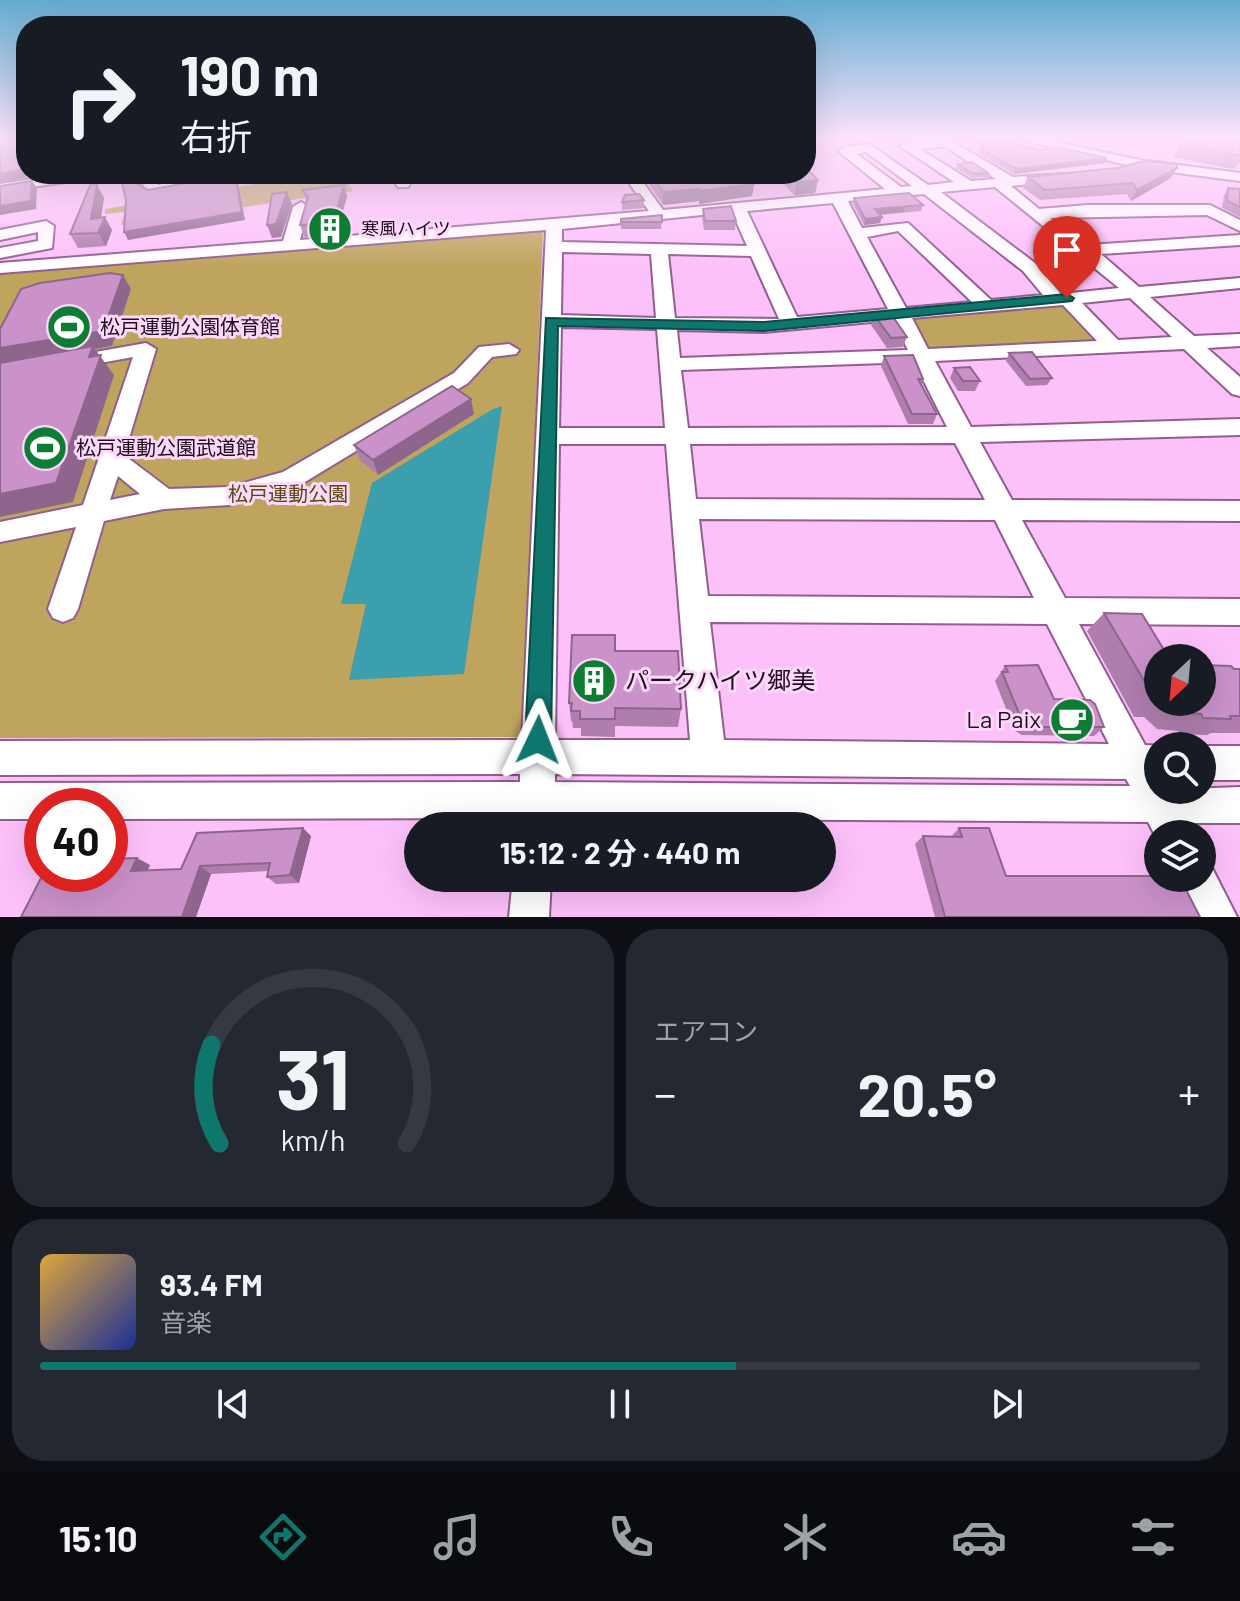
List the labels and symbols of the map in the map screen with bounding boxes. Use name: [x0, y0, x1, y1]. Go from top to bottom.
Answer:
building icon: 寒風ハイツ: [306, 205, 354, 253]
pin: [1033, 216, 1101, 298]
place label: 寒風ハイツ: [361, 217, 451, 239]
sports icon: 松戸運動公園体育館: [45, 303, 93, 351]
place label: 松戸運動公園体育館: [100, 314, 280, 338]
sports icon: 松戸運動公園武道館: [21, 424, 69, 472]
place label: 松戸運動公園武道館: [76, 435, 256, 459]
park label: 松戸運動公園: [228, 481, 348, 505]
north arrow: [1144, 644, 1216, 716]
building icon: パークハイツ郷美: [570, 657, 618, 705]
place label: パークハイツ郷美: [625, 665, 815, 694]
cafe icon: La Paix: [1048, 696, 1096, 744]
position arrow: [496, 698, 580, 782]
place label: La Paix: [966, 704, 1041, 733]
speed limit sign: 40: [24, 788, 128, 892]

